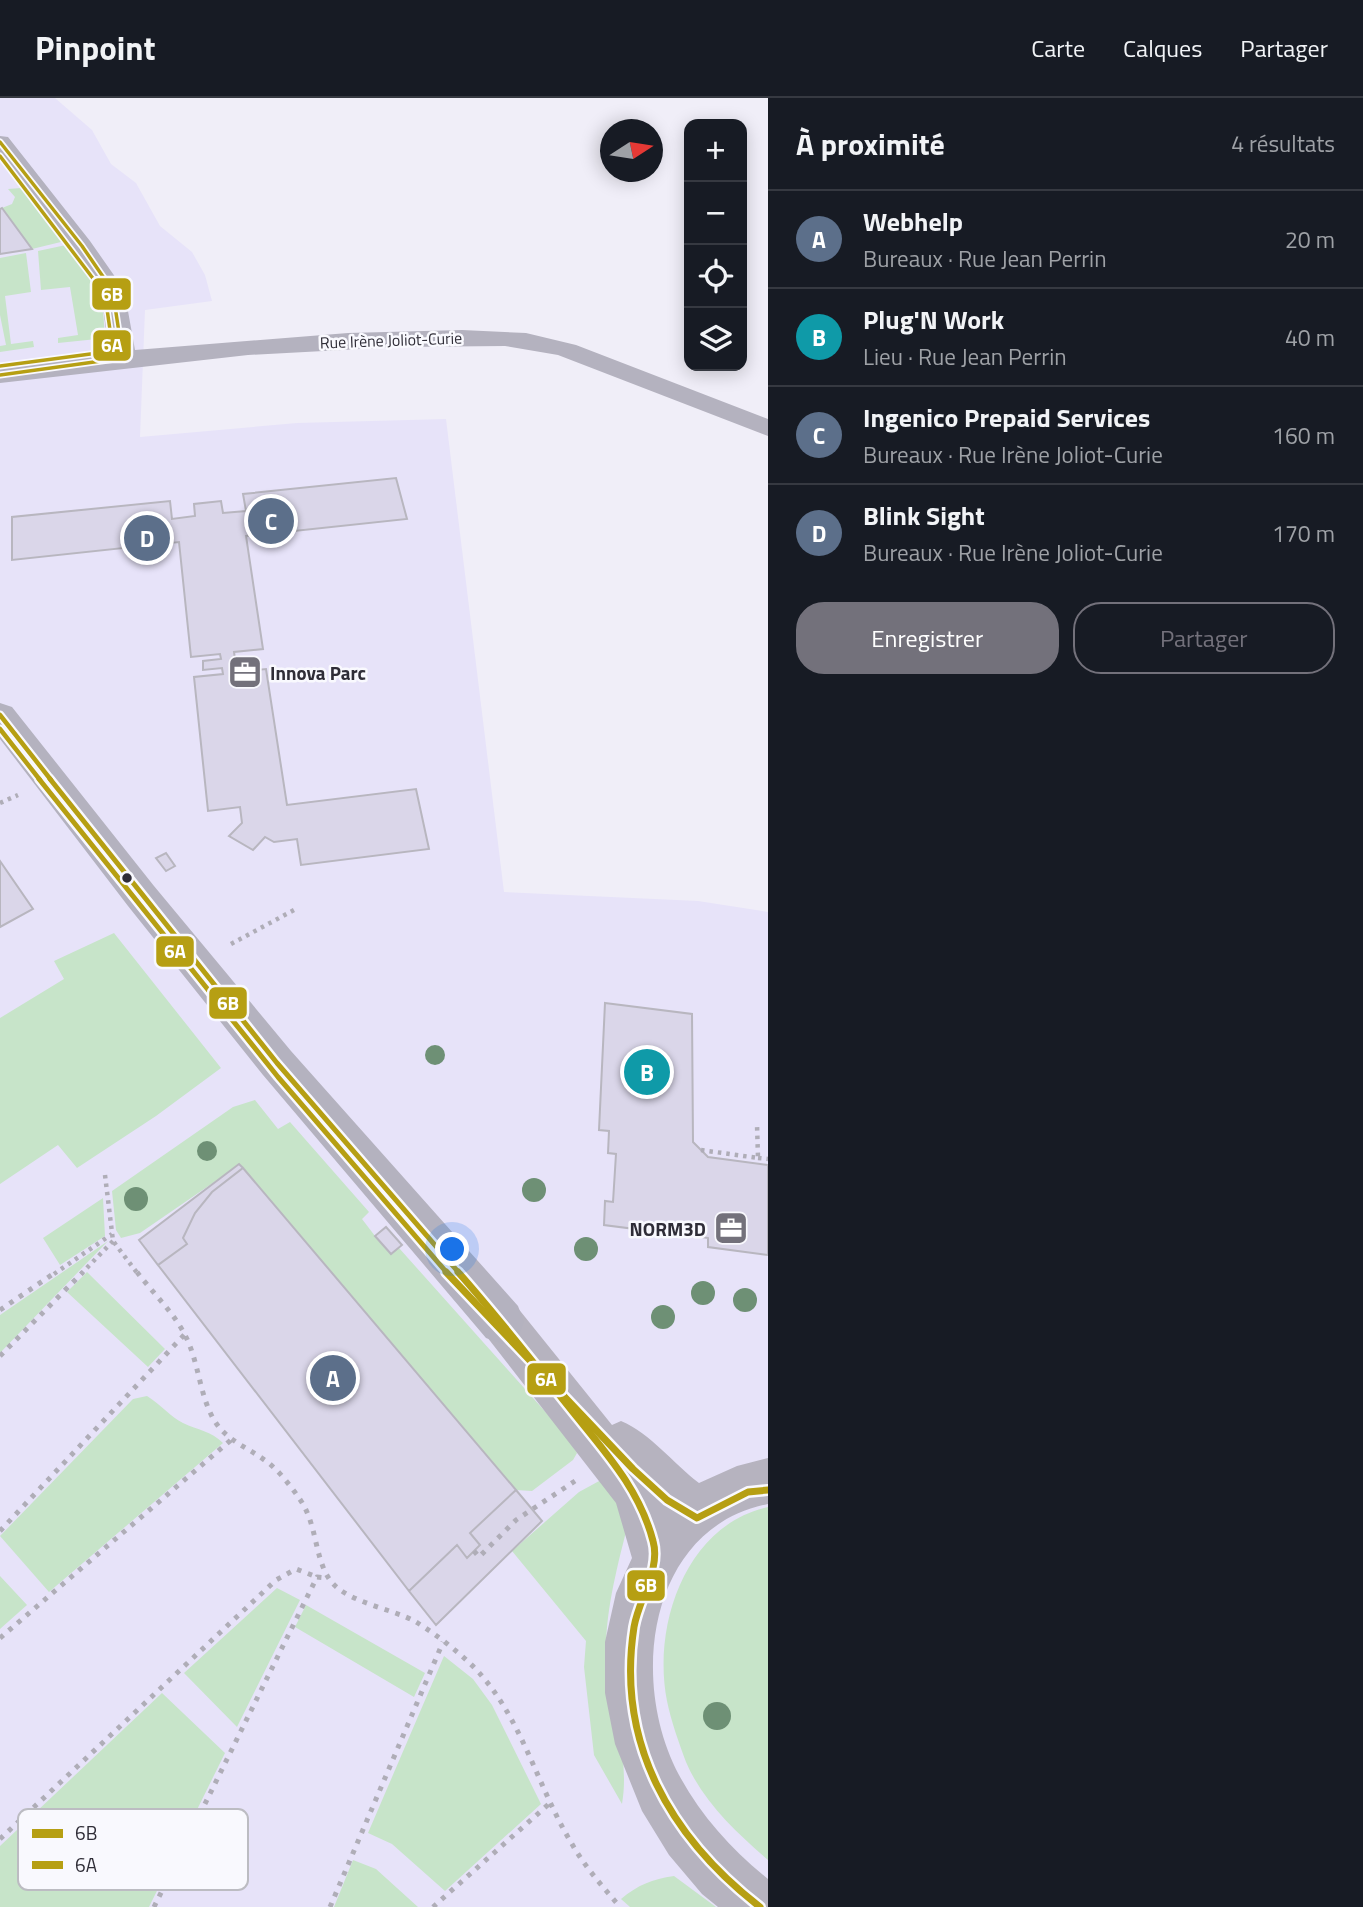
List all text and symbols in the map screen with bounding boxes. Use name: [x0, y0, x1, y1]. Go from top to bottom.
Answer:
text: Pinpoint: [35, 23, 155, 73]
text: Carte: [1031, 30, 1085, 66]
text: Calques: [1123, 30, 1202, 66]
text: Partager: [1240, 30, 1328, 66]
north arrow: [600, 119, 663, 182]
map controls: [684, 119, 747, 371]
button: +: [684, 119, 747, 182]
text: À proximité: [796, 121, 945, 167]
text: 4 résultats: [1231, 126, 1335, 161]
button: −: [684, 182, 747, 245]
text: Webhelp: [863, 202, 963, 241]
text: A: [812, 222, 826, 257]
text: 20 m: [1285, 222, 1335, 257]
text: Bureaux · Rue Jean Perrin: [863, 241, 1107, 276]
button: locate: [684, 245, 747, 308]
line badge: 6B: [91, 277, 132, 311]
text: 6B: [101, 279, 123, 308]
text: Plug'N Work: [863, 300, 1004, 339]
button: layers: [684, 308, 747, 371]
text: B: [812, 320, 826, 355]
text: 40 m: [1285, 320, 1335, 355]
street label: Rue Irène Joliot-Curie: [319, 326, 463, 354]
line badge: 6A: [92, 329, 132, 362]
text: 6A: [101, 330, 124, 359]
text: Lieu · Rue Jean Perrin: [863, 339, 1067, 374]
text: Ingenico Prepaid Services: [863, 398, 1150, 437]
text: C: [813, 418, 825, 453]
text: 160 m: [1272, 418, 1335, 453]
text: Bureaux · Rue Irène Joliot-Curie: [863, 437, 1163, 472]
pin: C: [248, 495, 294, 547]
text: Blink Sight: [863, 496, 985, 535]
pin: D: [124, 512, 170, 564]
text: D: [812, 516, 826, 551]
text: 170 m: [1272, 516, 1335, 551]
text: Bureaux · Rue Irène Joliot-Curie: [863, 535, 1163, 570]
button: Enregistrer: [796, 602, 1059, 674]
button: Partager: [1073, 602, 1335, 674]
office icon: Innova Parc: [226, 653, 264, 691]
place label: Innova Parc: [270, 658, 366, 687]
unlabelled marker: [120, 871, 134, 885]
line badge: 6A: [155, 935, 195, 968]
text: 6A: [164, 936, 187, 965]
line badge: 6B: [208, 986, 248, 1020]
text: 6B: [217, 988, 239, 1017]
pin: B: [624, 1046, 670, 1098]
office icon: NORM3D: [712, 1209, 750, 1247]
place label: NORM3D: [630, 1214, 706, 1243]
your location: [435, 1232, 469, 1266]
pin: A: [310, 1352, 356, 1404]
line badge: 6A: [526, 1362, 567, 1396]
text: 6A: [535, 1364, 558, 1393]
line badge: 6B: [626, 1569, 666, 1602]
text: 6B: [635, 1570, 657, 1599]
legend: [18, 1809, 248, 1890]
text: 6B: [75, 1818, 97, 1847]
text: 6A: [75, 1850, 97, 1879]

